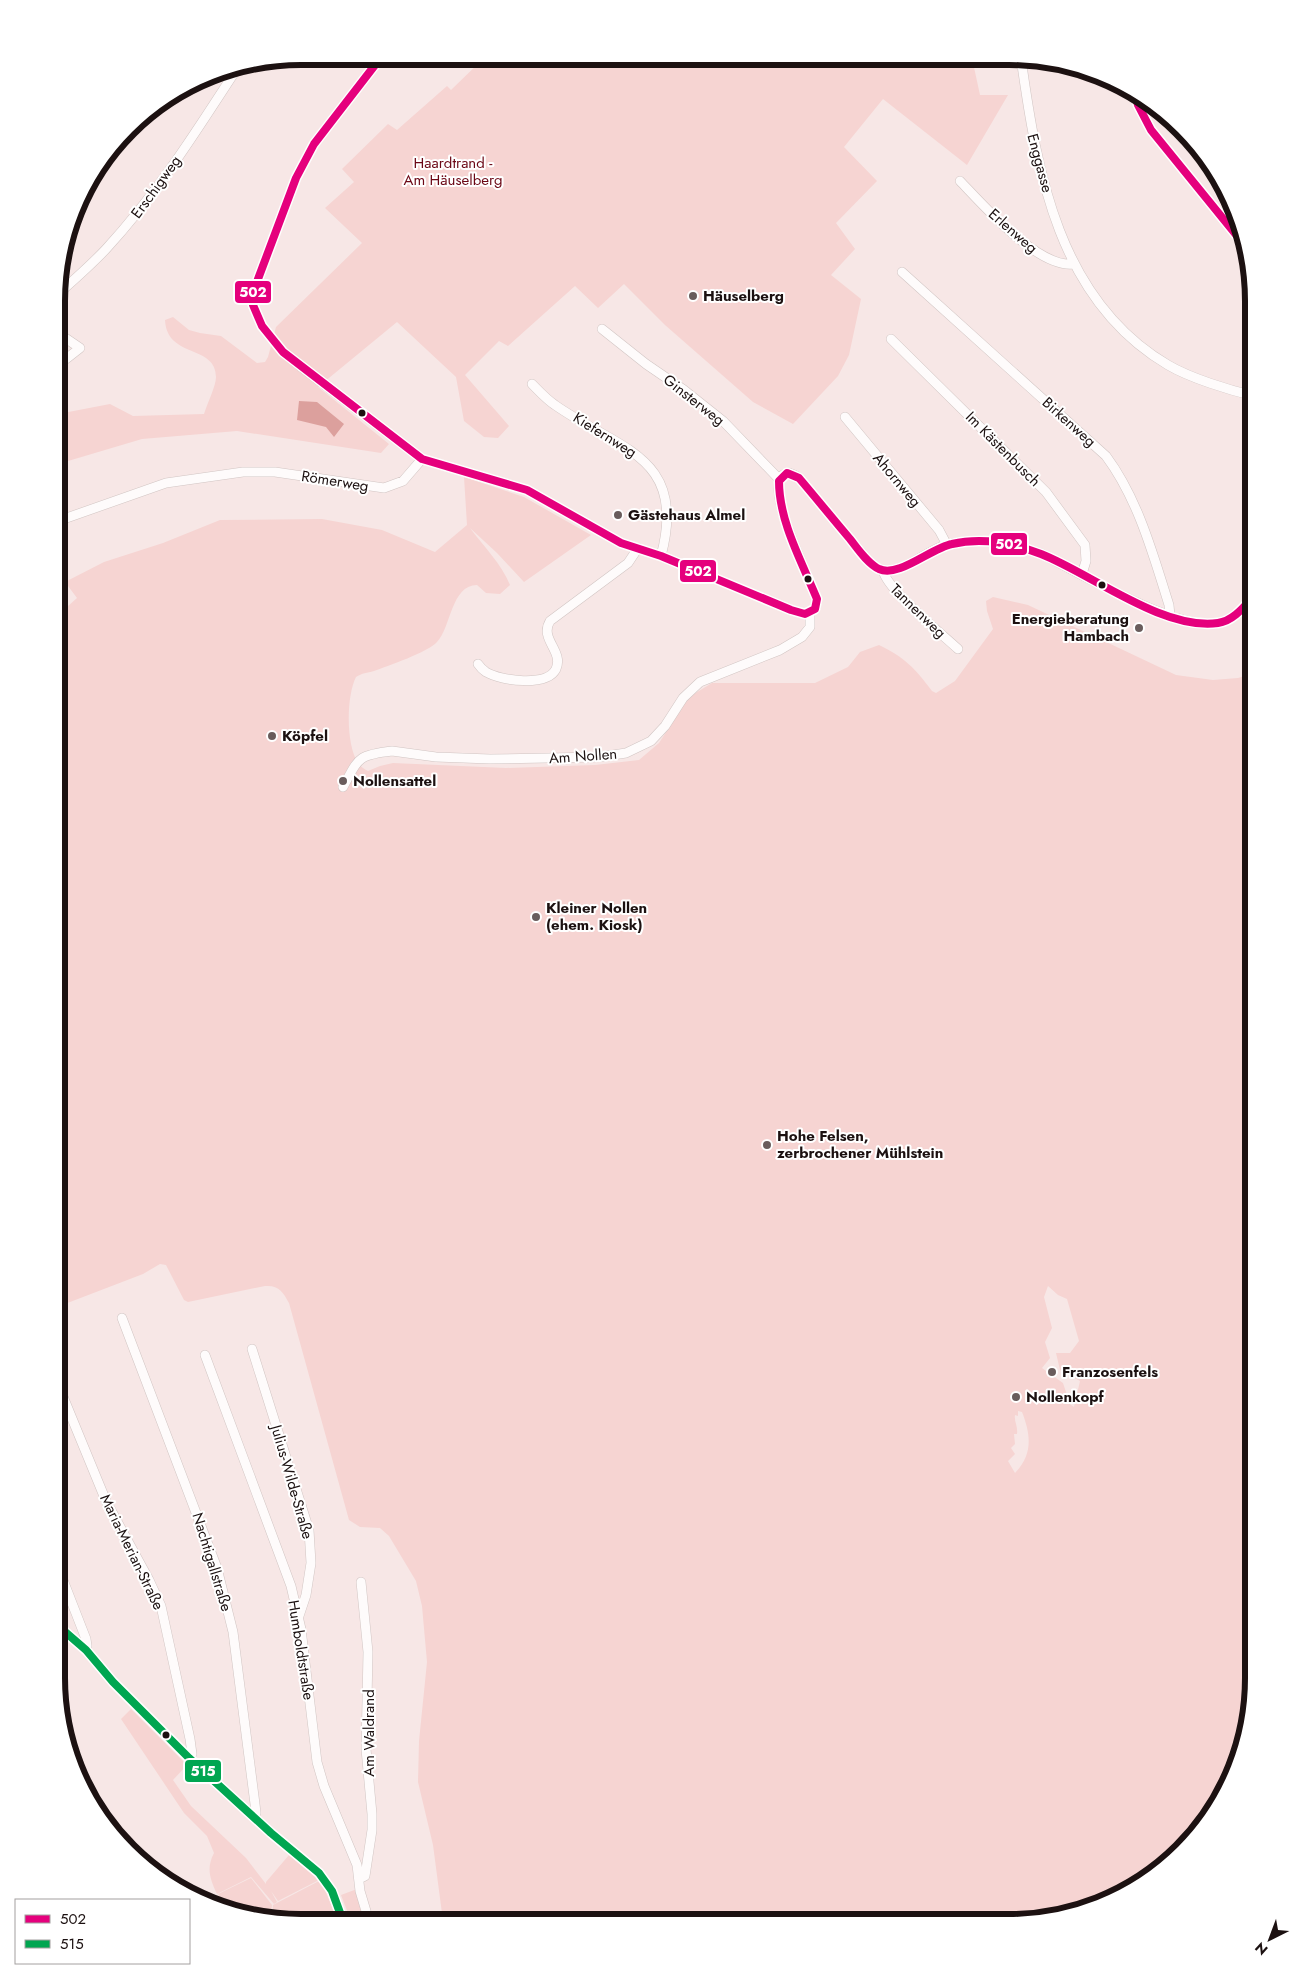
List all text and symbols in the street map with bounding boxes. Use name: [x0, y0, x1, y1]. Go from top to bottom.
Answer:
street label: Enggasse: [1022, 131, 1058, 195]
street label: Erschigweg: [126, 151, 186, 223]
park label: Haardtrand - Am Häuselberg: [404, 152, 502, 191]
street label: Erlenweg: [984, 203, 1042, 259]
line badge: 502: [234, 280, 272, 304]
text: 502: [239, 282, 267, 302]
place label: Häuselberg: [703, 285, 784, 307]
marker: Häuselberg: [687, 290, 699, 302]
street label: Ginsterweg: [659, 369, 729, 431]
street label: Birkenweg: [1037, 392, 1101, 452]
street label: Im Kästenbusch: [960, 406, 1046, 492]
street label: Kiefernweg: [569, 407, 641, 463]
unlabelled marker: [357, 408, 367, 418]
street label: Ahornweg: [868, 448, 926, 512]
street label: Römerweg: [300, 465, 370, 497]
place label: Gästehaus Almel: [628, 504, 745, 526]
marker: Gästehaus Almel: [612, 509, 624, 521]
line badge: 502: [990, 532, 1028, 556]
text: 502: [995, 534, 1023, 554]
line badge: 502: [679, 559, 717, 583]
text: 502: [684, 561, 712, 581]
unlabelled marker: [803, 574, 813, 584]
street label: Tannenweg: [885, 579, 951, 643]
unlabelled marker: [1097, 580, 1107, 590]
place label: Energieberatung Hambach: [1012, 608, 1129, 647]
marker: Energieberatung Hambach: [1133, 622, 1145, 634]
place label: Köpfel: [282, 725, 328, 747]
marker: Köpfel: [266, 730, 278, 742]
street label: Am Nollen: [548, 743, 618, 769]
place label: Nollensattel: [353, 770, 436, 792]
marker: Nollensattel: [337, 775, 349, 787]
place label: Kleiner Nollen (ehem. Kiosk): [546, 897, 647, 936]
marker: Kleiner Nollen (ehem. Kiosk): [530, 911, 542, 923]
place label: Hohe Felsen, zerbrochener Mühlstein: [777, 1125, 943, 1164]
marker: Hohe Felsen, zerbrochener Mühlstein: [761, 1139, 773, 1151]
place label: Franzosenfels: [1062, 1361, 1158, 1383]
marker: Franzosenfels: [1046, 1366, 1058, 1378]
place label: Nollenkopf: [1026, 1386, 1105, 1408]
marker: Nollenkopf: [1010, 1391, 1022, 1403]
street label: Julius-Wilde-Straße: [265, 1420, 319, 1542]
street label: Maria-Merian-Straße: [94, 1490, 170, 1614]
street label: Nachtigallstraße: [187, 1510, 238, 1614]
street label: Humboldtstraße: [282, 1598, 320, 1702]
street label: Am Waldrand: [358, 1689, 380, 1777]
unlabelled marker: [161, 1730, 171, 1740]
line badge: 515: [184, 1759, 222, 1783]
text: 515: [190, 1761, 216, 1781]
legend: [15, 1899, 190, 1964]
text: 502: [60, 1908, 86, 1930]
north arrow: [1245, 1914, 1295, 1964]
text: 515: [60, 1933, 84, 1955]
text: N: [1250, 1938, 1272, 1960]

